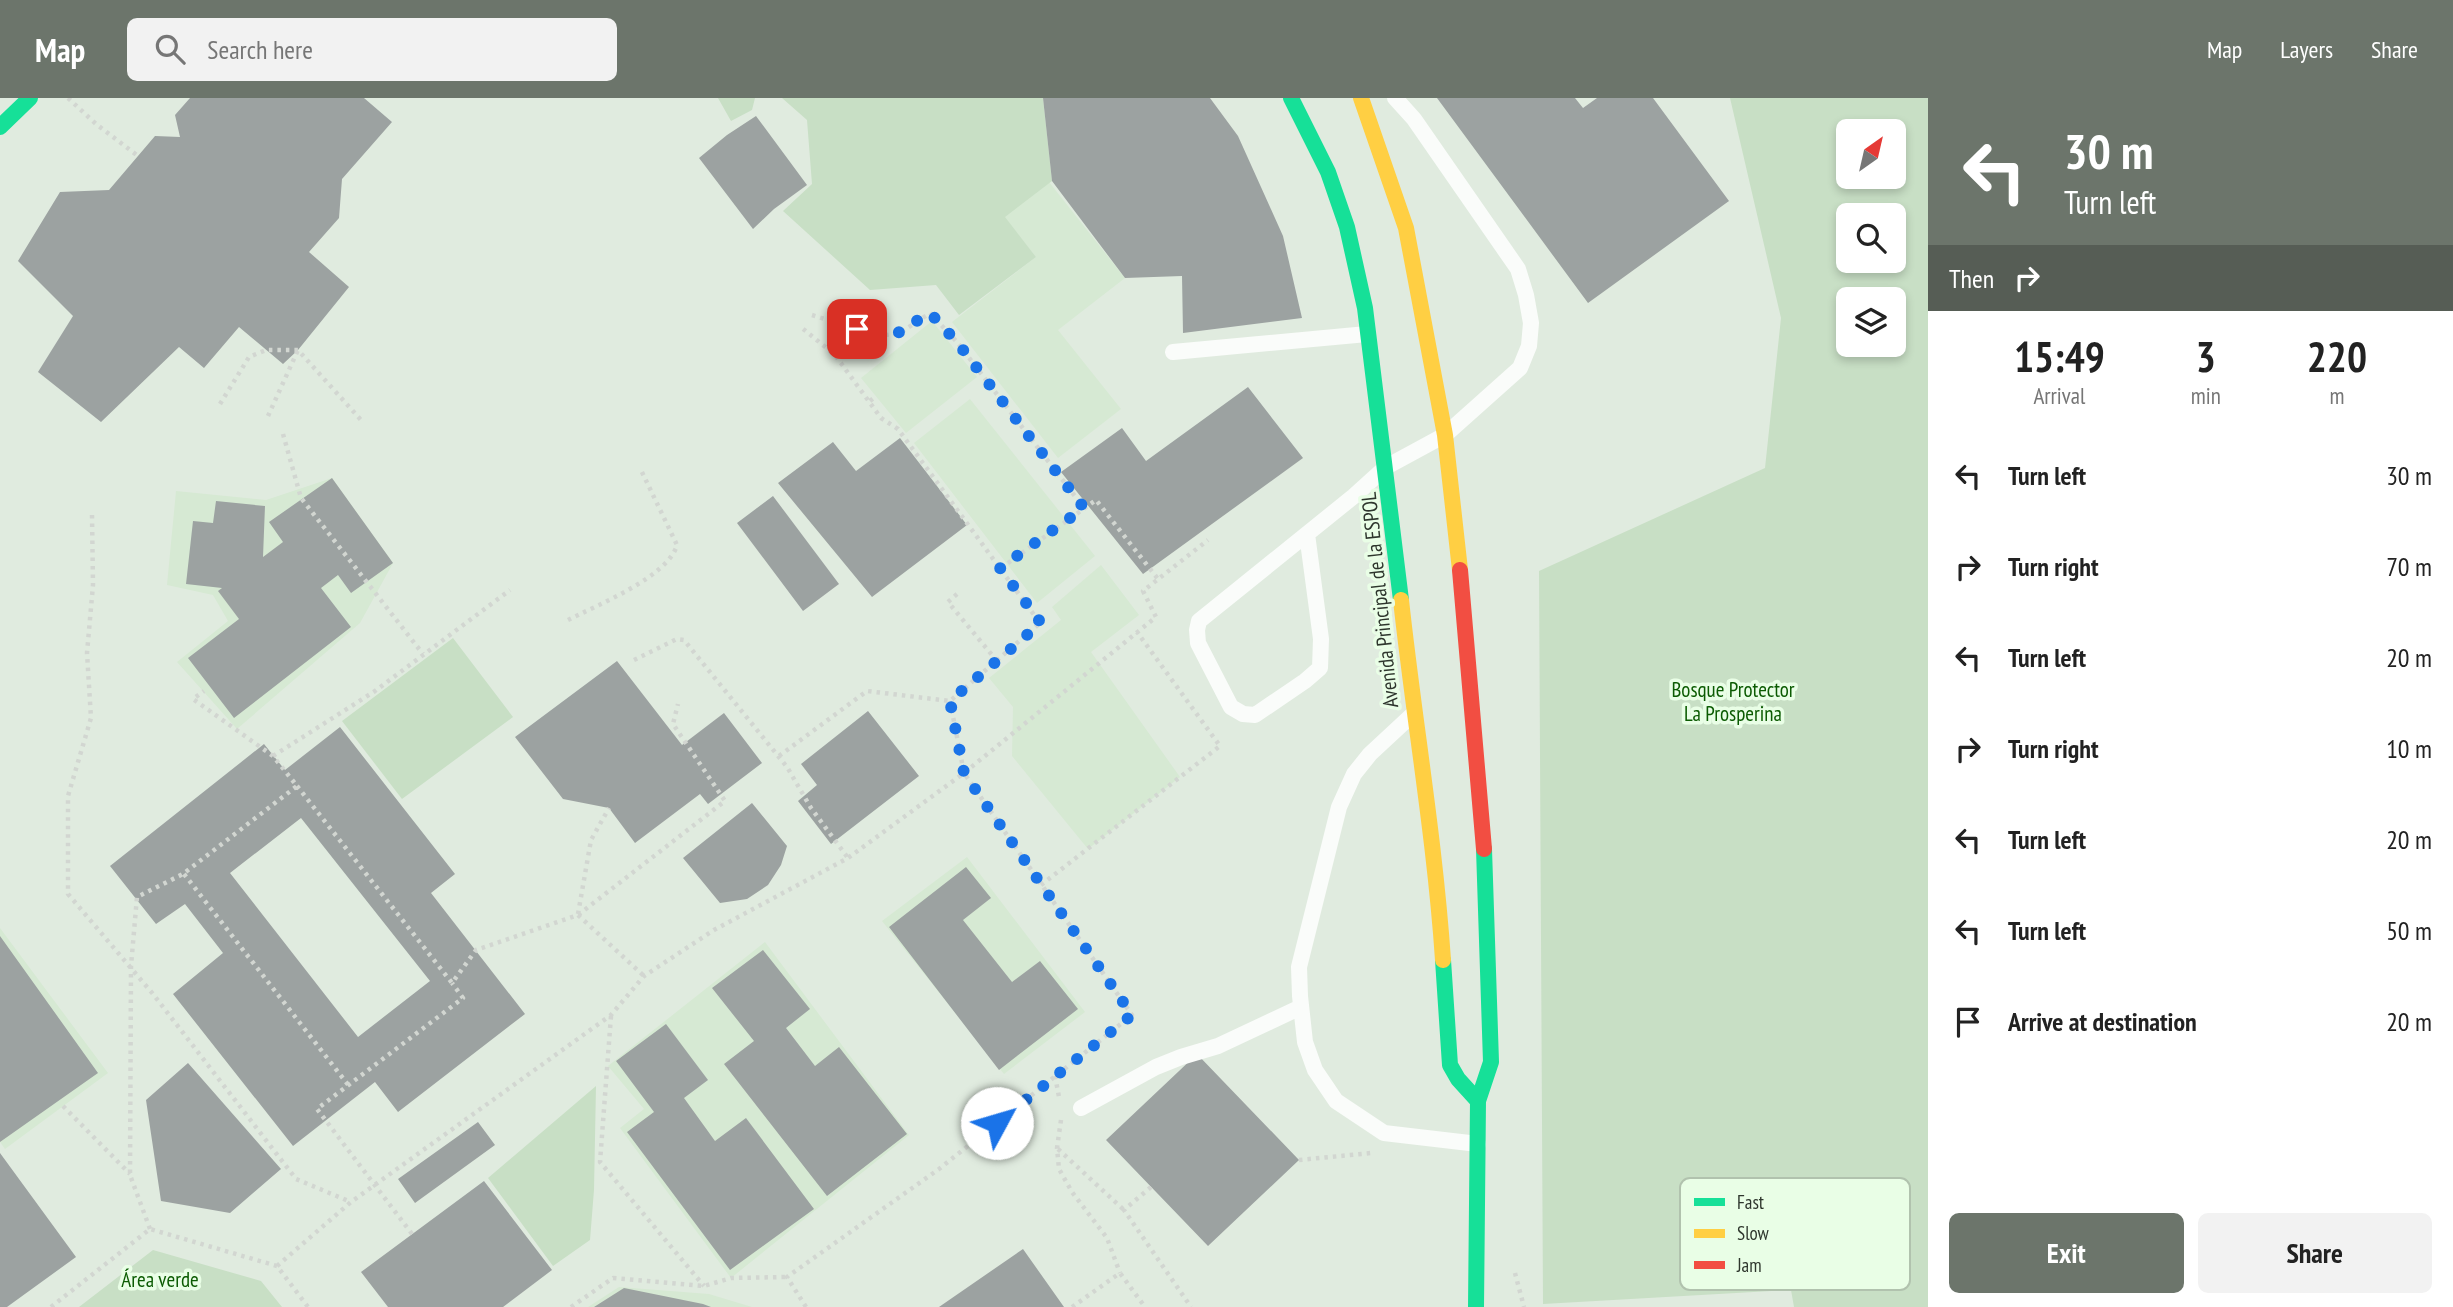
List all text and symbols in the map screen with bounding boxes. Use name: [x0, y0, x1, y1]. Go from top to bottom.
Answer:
search box: [127, 18, 617, 81]
text: Map: [35, 28, 85, 71]
icon: search: [151, 30, 189, 68]
text: Search here: [207, 33, 313, 66]
text: Map: [2207, 34, 2242, 65]
text: Layers: [2280, 34, 2333, 65]
text: Share: [2371, 34, 2418, 65]
north arrow: [1836, 119, 1906, 189]
map controls: [1836, 119, 1906, 357]
text: 30 m: [2064, 119, 2153, 183]
icon: left: [1949, 126, 2040, 217]
text: Turn left: [2064, 181, 2156, 223]
button: search: [1836, 203, 1906, 273]
icon: right: [2008, 259, 2046, 297]
text: Then: [1949, 262, 1994, 295]
button: layers: [1836, 287, 1906, 357]
pin: [827, 299, 887, 359]
icon: arrive: [838, 310, 876, 348]
text: 15:49: [2014, 329, 2105, 384]
text: 3: [2196, 329, 2216, 384]
text: 220: [2307, 329, 2367, 384]
text: Arrival: [2033, 381, 2085, 410]
text: min: [2191, 381, 2221, 410]
text: m: [2329, 381, 2344, 410]
icon: left: [1949, 457, 1987, 495]
text: Turn left: [2008, 459, 2086, 492]
text: 30 m: [2386, 459, 2432, 492]
street label: Avenida Principal de la ESPOL: [1355, 491, 1404, 709]
icon: right: [1949, 548, 1987, 586]
text: Turn right: [2008, 550, 2099, 583]
text: 70 m: [2386, 550, 2432, 583]
icon: left: [1949, 639, 1987, 677]
text: Turn left: [2008, 641, 2086, 674]
text: 20 m: [2386, 641, 2432, 674]
park label: Bosque Protector La Prosperina: [1671, 676, 1795, 727]
icon: right: [1949, 730, 1987, 768]
text: Turn right: [2008, 732, 2099, 765]
text: 10 m: [2386, 732, 2432, 765]
icon: left: [1949, 821, 1987, 859]
text: Turn left: [2008, 823, 2086, 856]
text: 20 m: [2386, 823, 2432, 856]
icon: left: [1949, 912, 1987, 950]
text: Turn left: [2008, 914, 2086, 947]
text: 50 m: [2386, 914, 2432, 947]
icon: arrive: [1949, 1003, 1987, 1041]
text: Arrive at destination: [2008, 1005, 2197, 1038]
text: 20 m: [2386, 1005, 2432, 1038]
position arrow: [960, 1086, 1034, 1160]
legend: [1680, 1178, 1910, 1290]
text: Fast: [1737, 1190, 1765, 1214]
button: Exit: [1949, 1213, 2184, 1293]
button: Share: [2198, 1213, 2432, 1293]
text: Slow: [1737, 1221, 1770, 1245]
text: Jam: [1736, 1253, 1762, 1277]
park label: Área verde: [121, 1266, 199, 1293]

